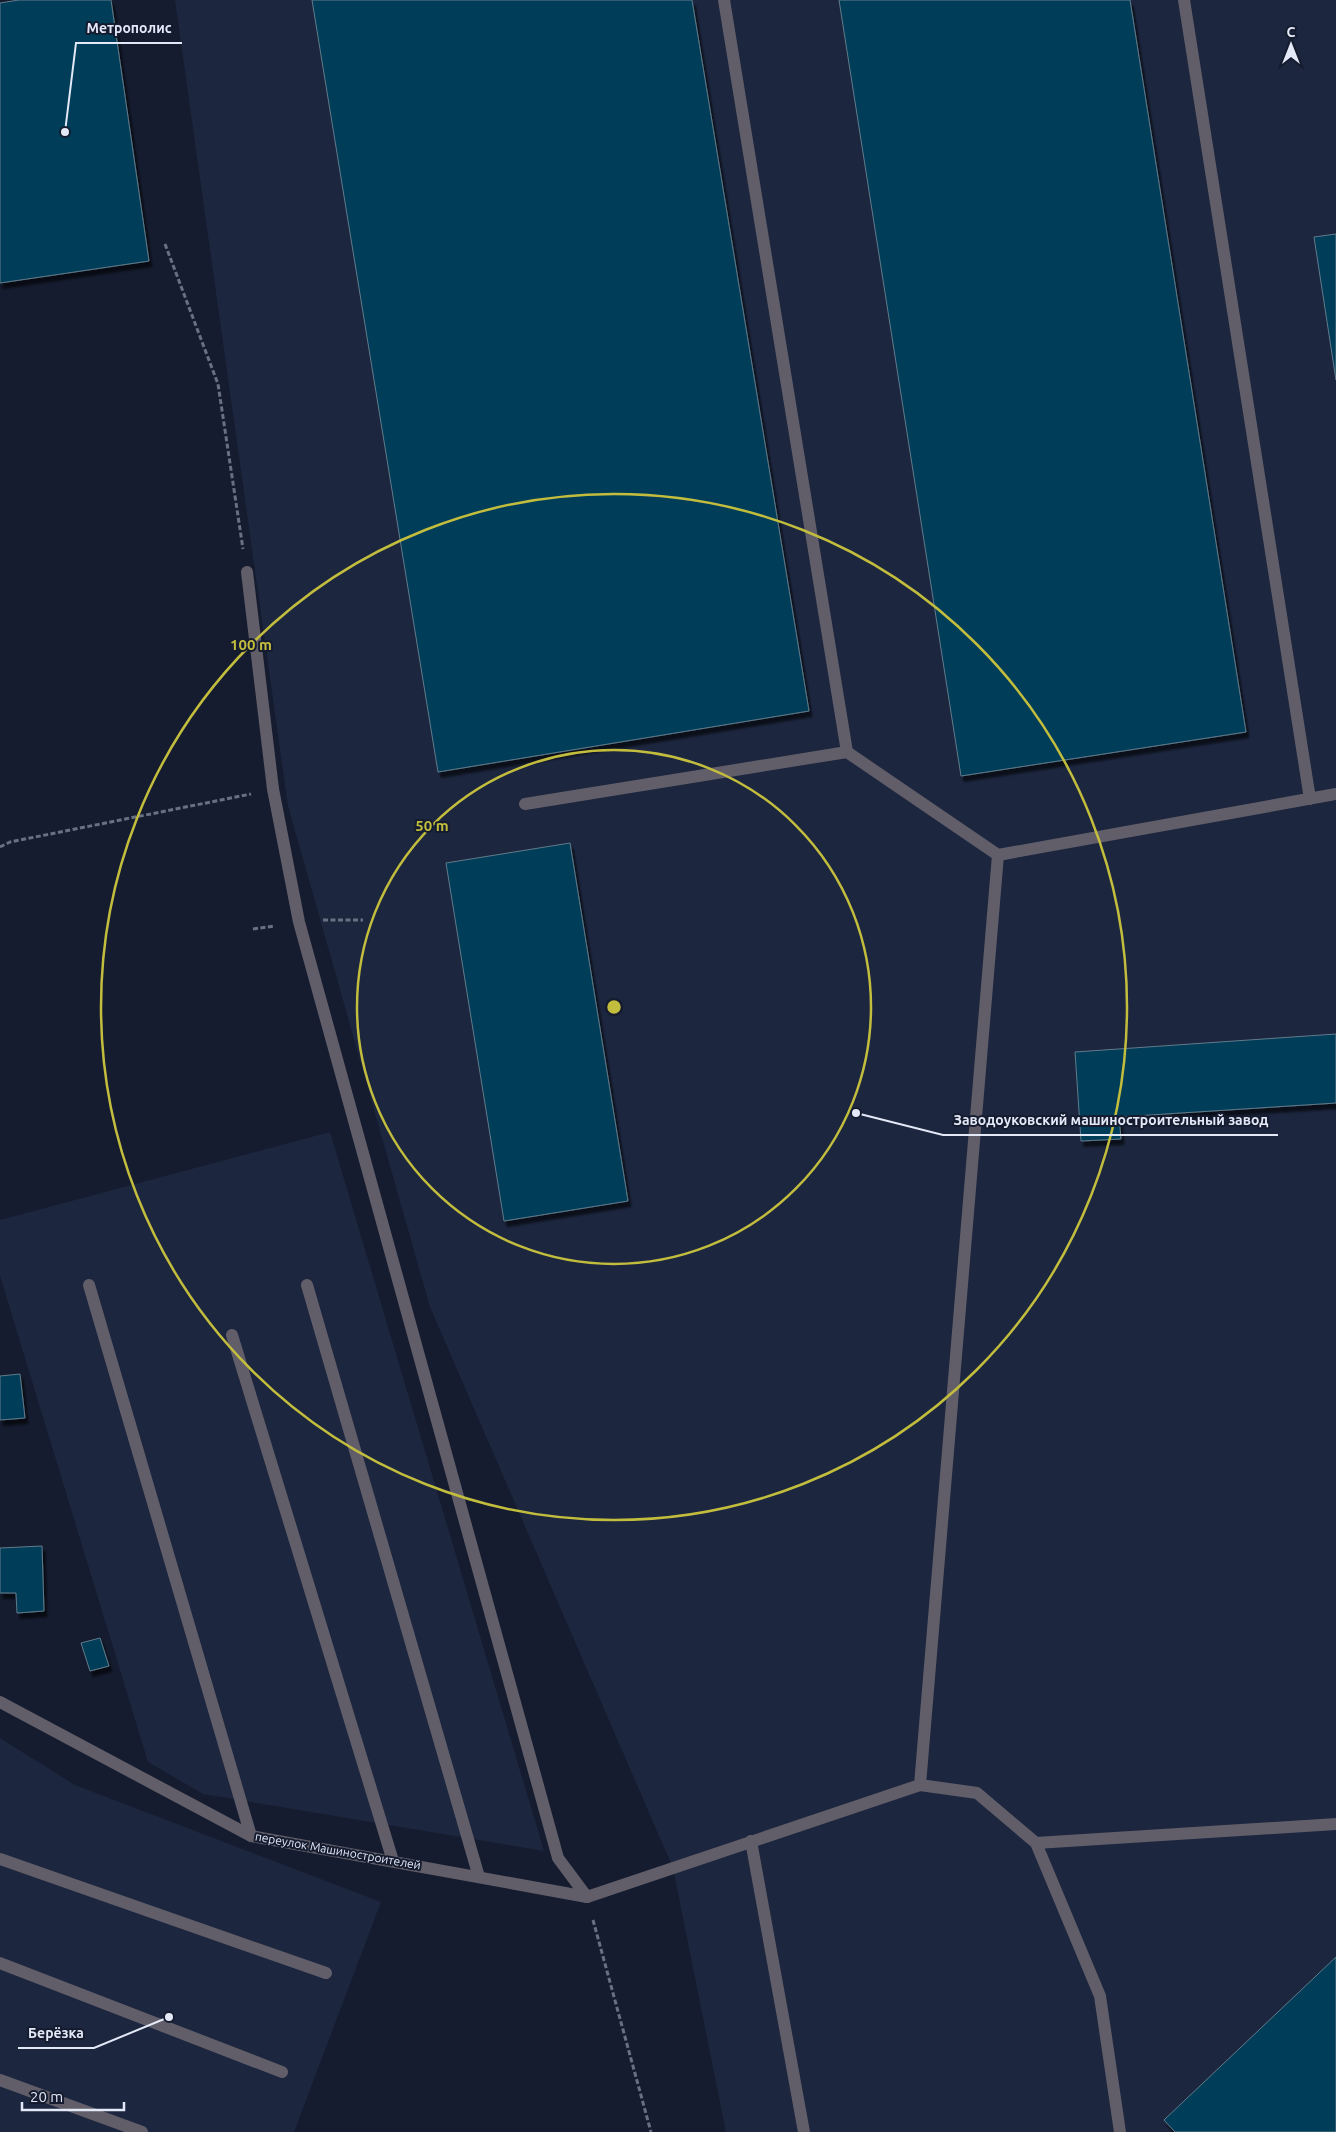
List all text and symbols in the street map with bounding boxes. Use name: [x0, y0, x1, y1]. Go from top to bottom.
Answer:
callout: Метрополис: [76, 14, 182, 43]
text: Метрополис: [86, 20, 172, 36]
north arrow: [1266, 20, 1316, 70]
text: С: [1287, 24, 1296, 40]
text: 100 m: [230, 636, 272, 653]
text: 50 m: [415, 817, 449, 834]
centre of rings: [605, 998, 623, 1016]
callout: Заводоуковский машиностроительный завод: [943, 1106, 1278, 1135]
text: Заводоуковский машиностроительный завод: [954, 1112, 1268, 1128]
street label: переулок Машиностроителей: [254, 1830, 422, 1872]
callout: Берёзка: [18, 2019, 94, 2048]
text: Берёзка: [28, 2025, 84, 2041]
scale bar: [22, 2080, 125, 2112]
text: 20 m: [30, 2088, 63, 2105]

